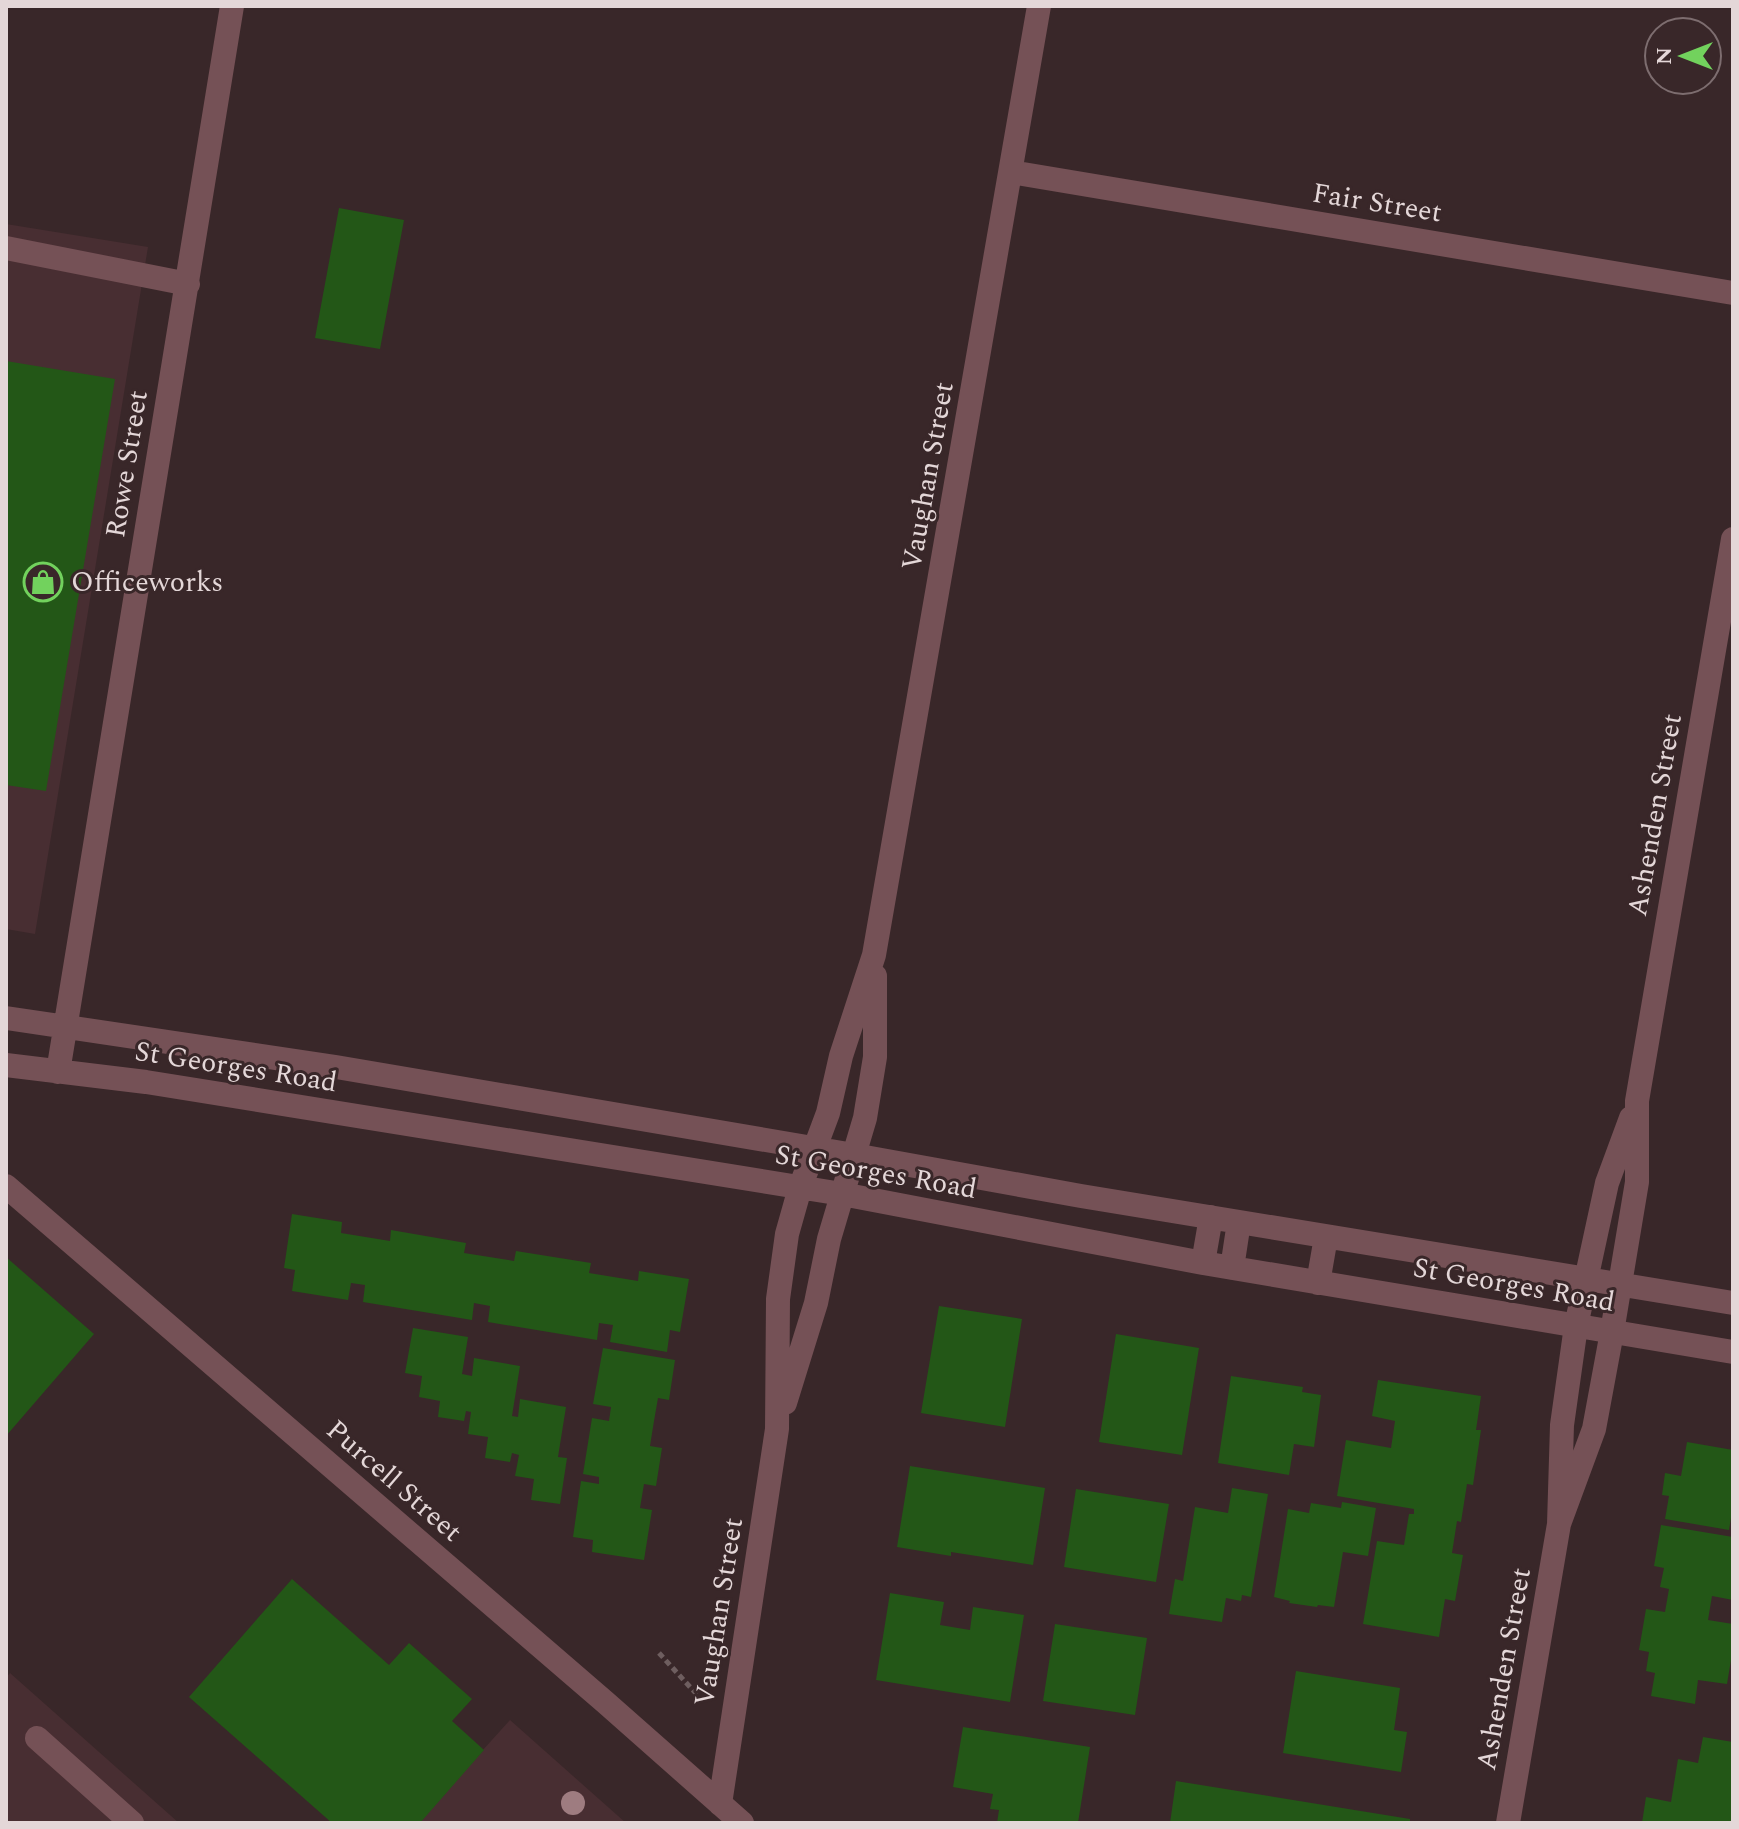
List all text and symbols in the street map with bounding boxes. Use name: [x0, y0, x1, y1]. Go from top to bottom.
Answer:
north arrow: [1643, 16, 1723, 96]
text: N: [1648, 47, 1681, 65]
street label: Fair Street: [1309, 172, 1445, 234]
street label: Vaughan Street: [890, 378, 966, 573]
street label: Rowe Street: [94, 387, 160, 541]
shop icon: Officeworks: [22, 561, 64, 603]
place label: Officeworks: [71, 561, 223, 604]
street label: Ashenden Street: [1616, 710, 1694, 920]
street label: St Georges Road: [132, 1030, 340, 1104]
street label: St Georges Road: [772, 1133, 980, 1211]
street label: St Georges Road: [1410, 1246, 1618, 1324]
street label: Purcell Street: [316, 1409, 472, 1553]
street label: Vaughan Street: [683, 1515, 755, 1709]
street label: Ashenden Street: [1465, 1564, 1543, 1774]

